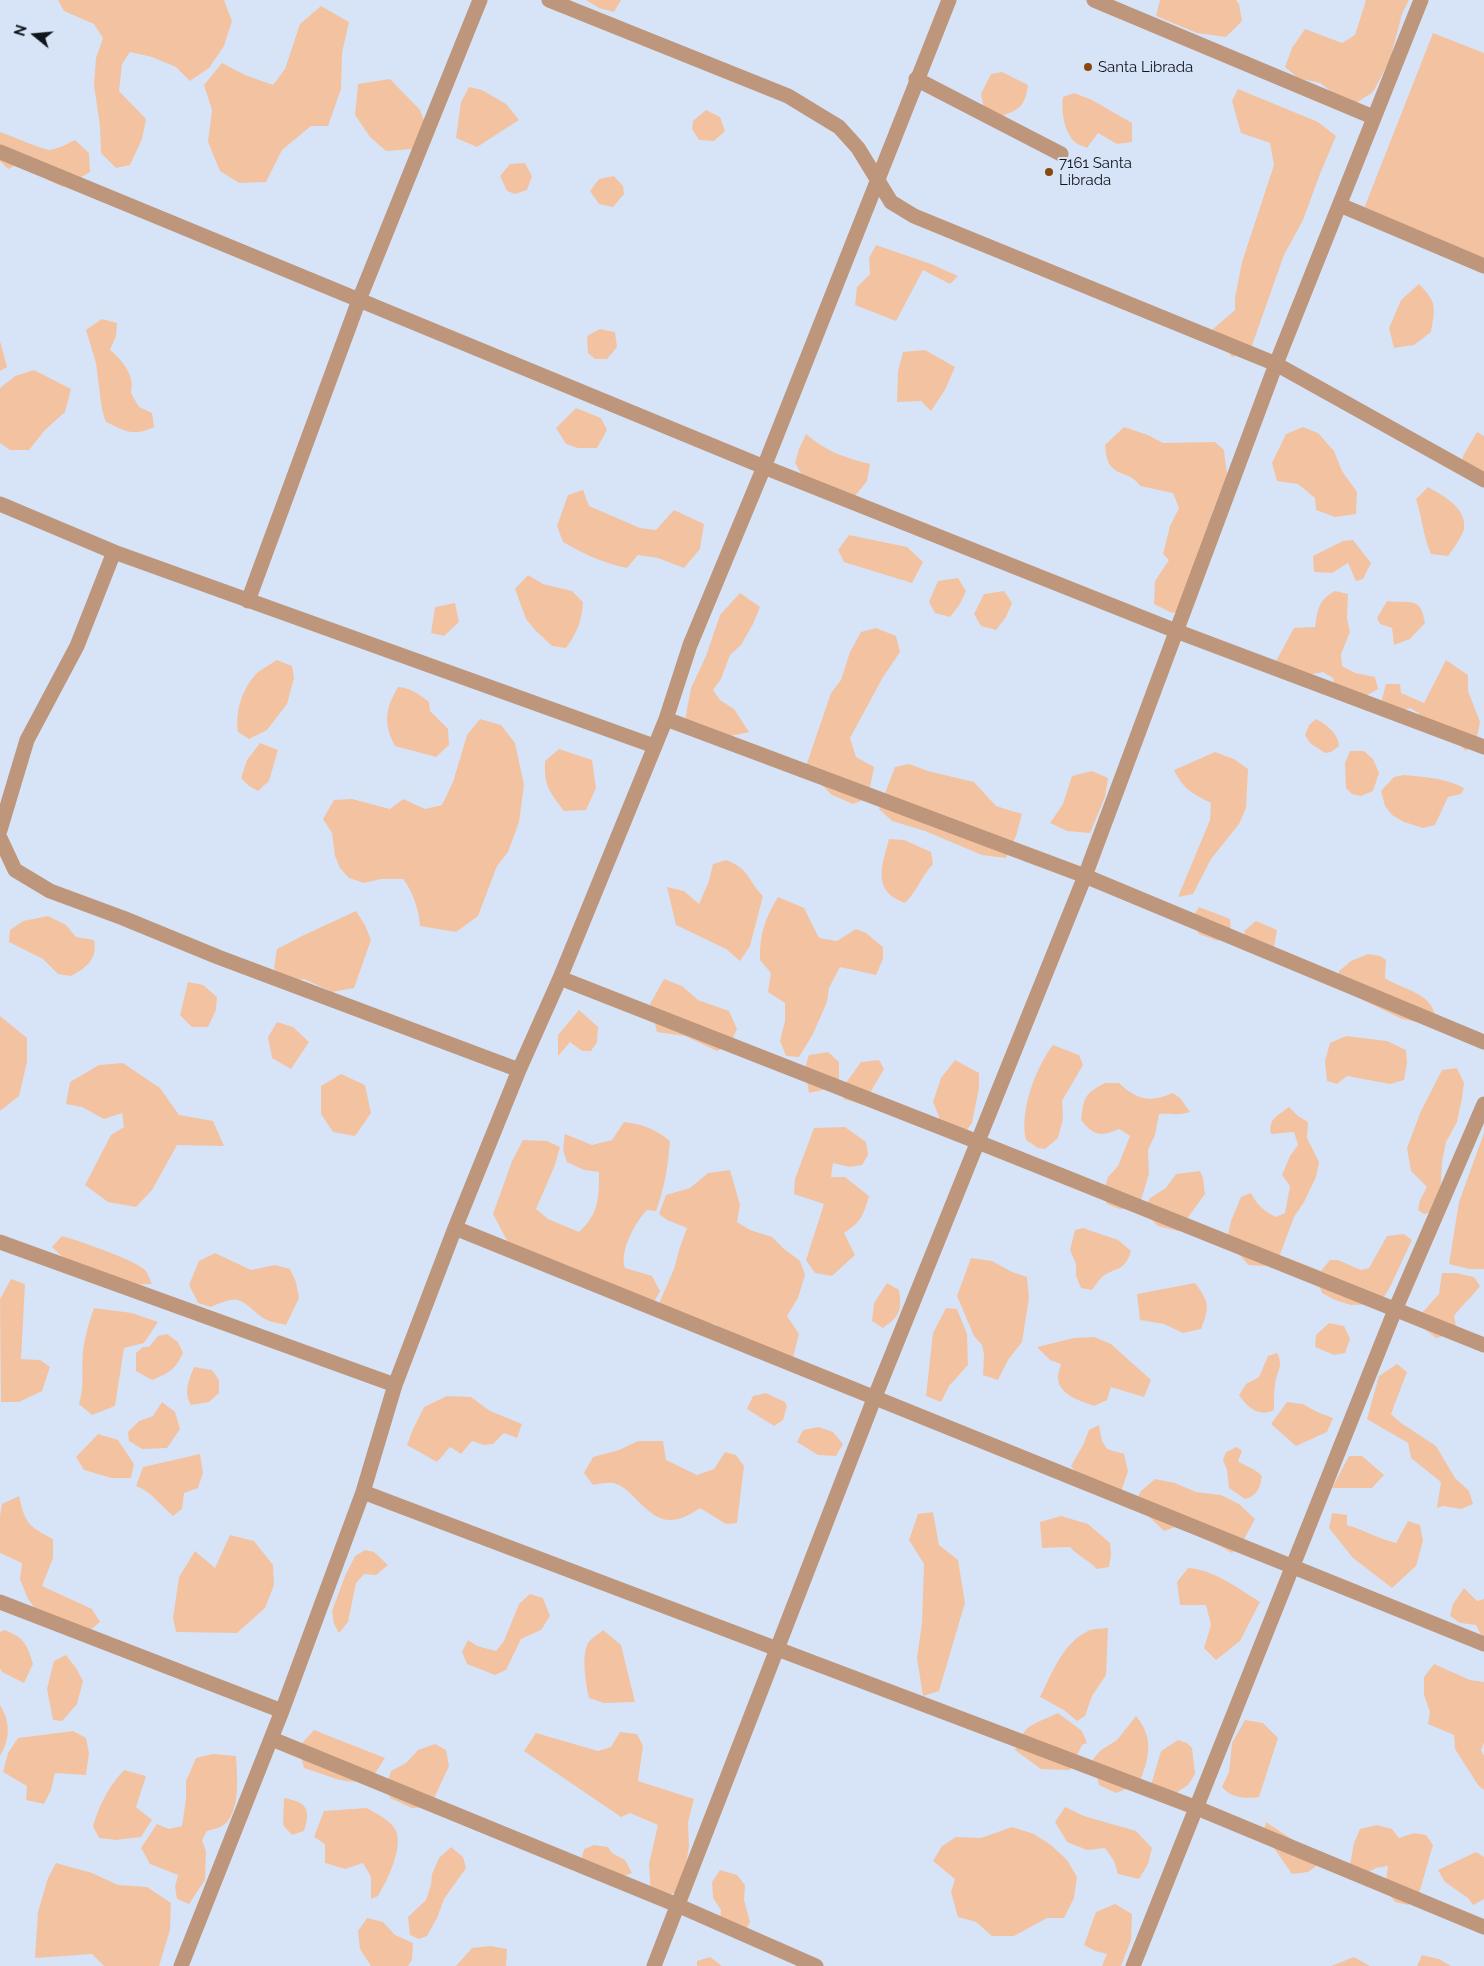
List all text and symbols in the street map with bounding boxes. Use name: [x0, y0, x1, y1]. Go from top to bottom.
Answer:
north arrow: [10, 10, 60, 60]
text: N: [11, 23, 30, 38]
place label: Santa Librada: [1098, 58, 1193, 76]
marker: Santa Librada: [1082, 61, 1094, 73]
place label: 7161 Santa Librada: [1059, 154, 1132, 189]
marker: 7161 Santa Librada: [1043, 166, 1055, 178]

